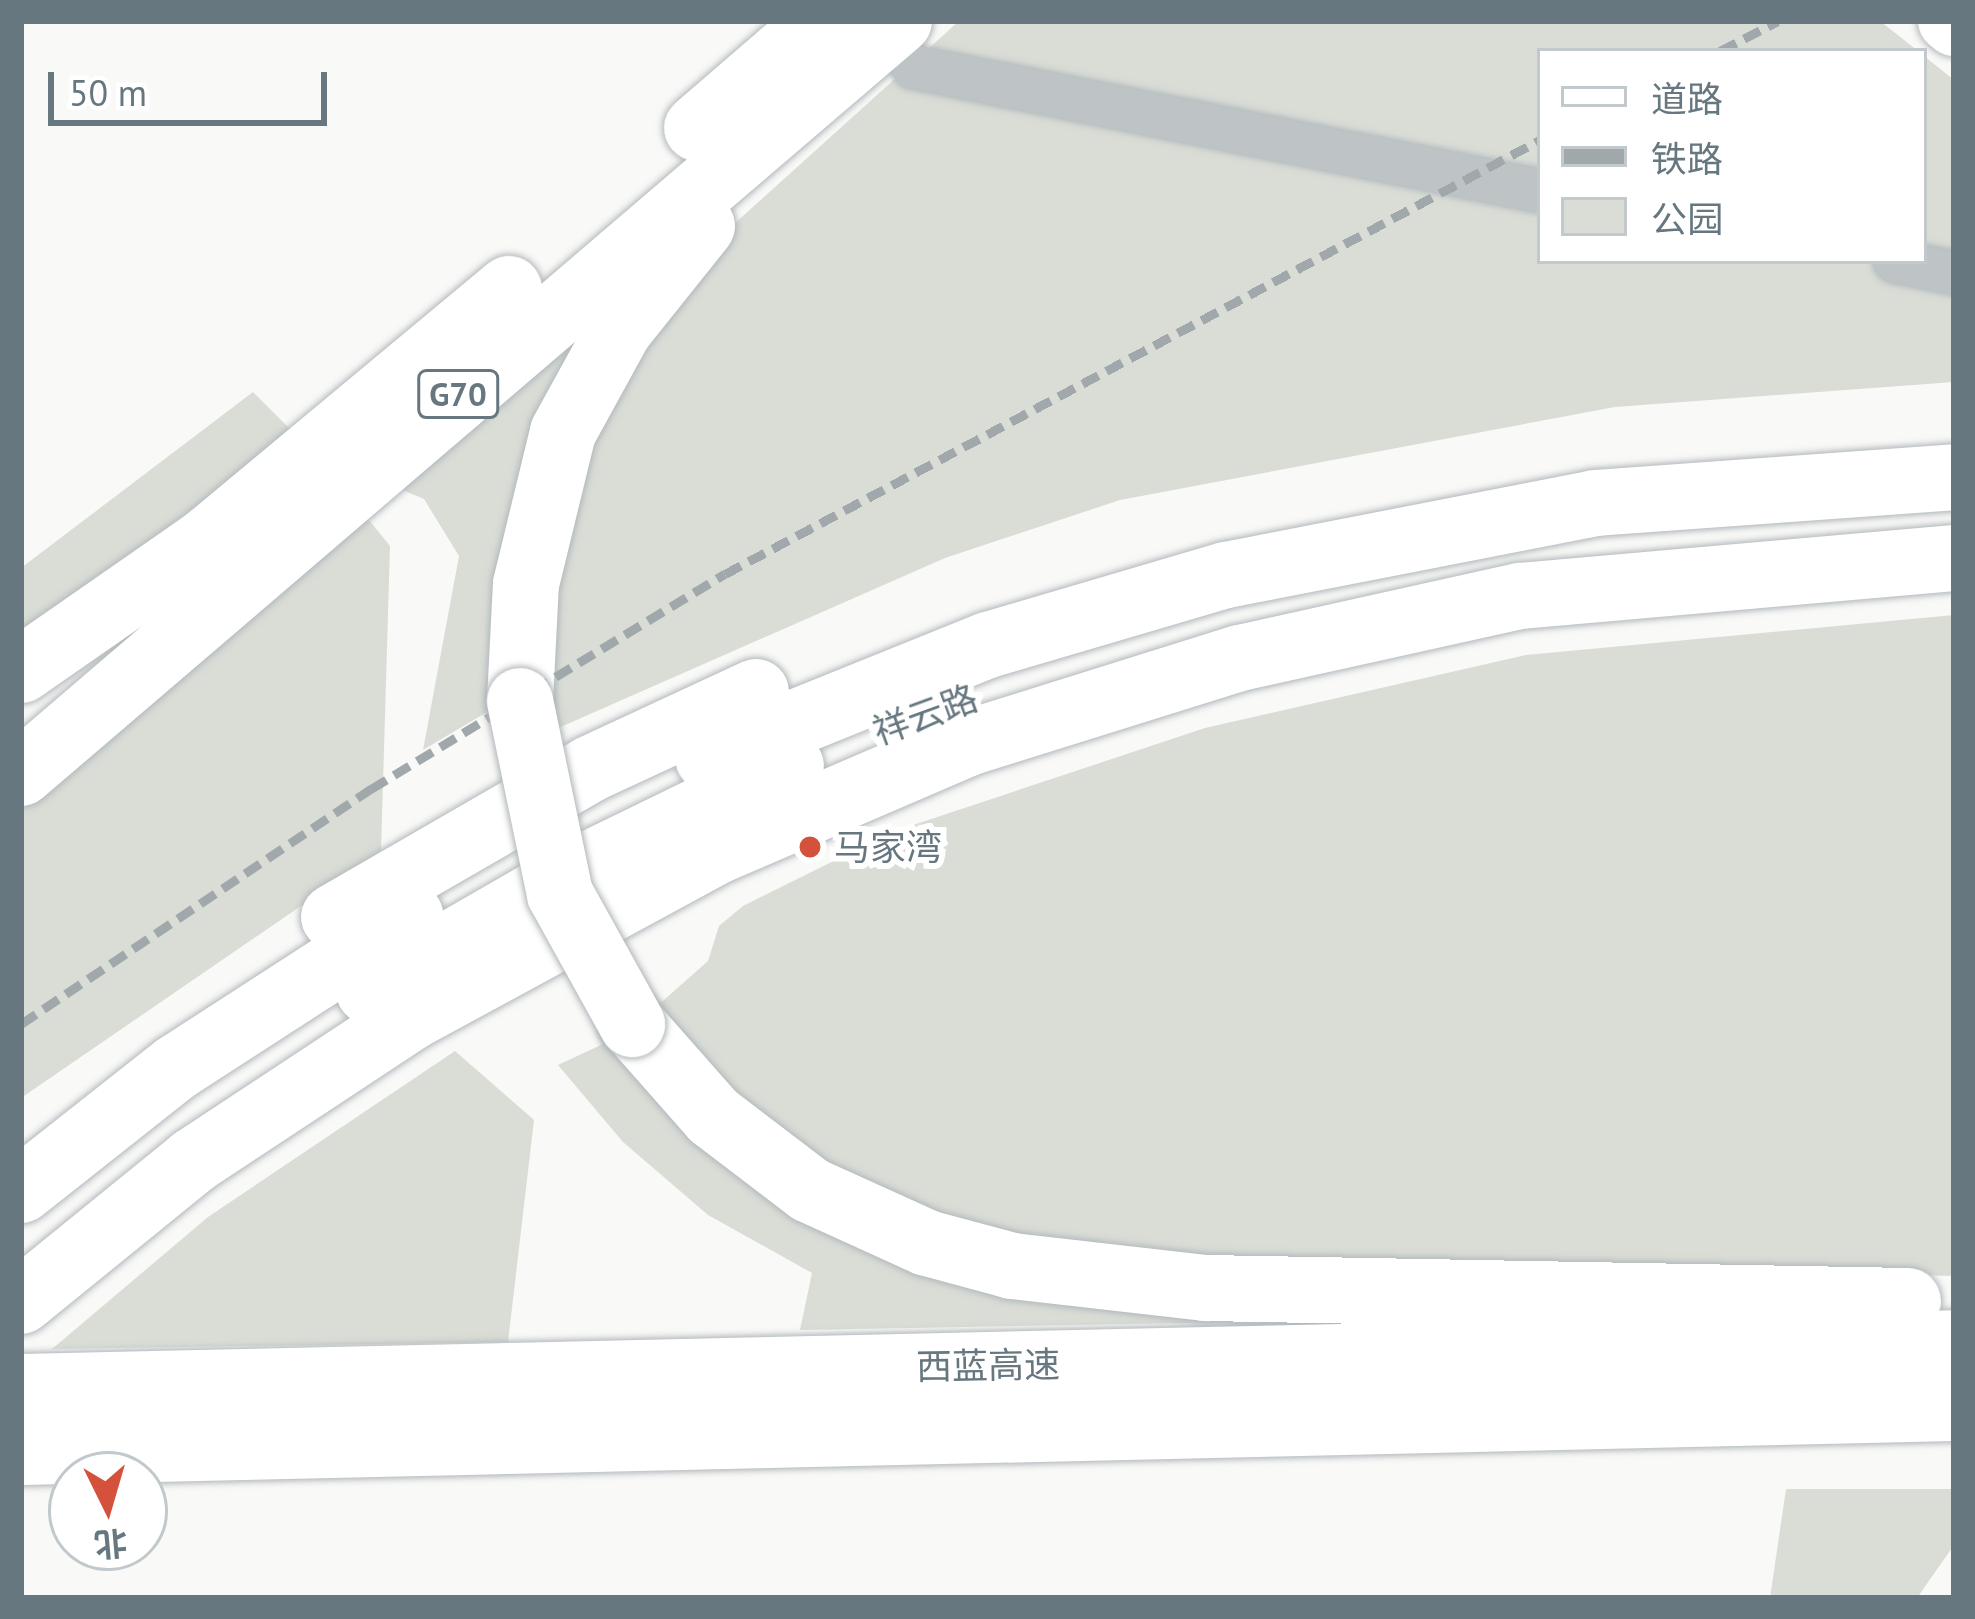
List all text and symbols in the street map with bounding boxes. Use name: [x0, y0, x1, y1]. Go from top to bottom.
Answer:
scale bar: [54, 48, 333, 122]
legend: [1537, 48, 1927, 264]
text: 50 m: [69, 69, 147, 116]
text: 道路: [1651, 75, 1723, 122]
text: 铁路: [1651, 135, 1723, 182]
text: 公园: [1651, 195, 1723, 242]
road number: G70: [416, 367, 500, 421]
street label: 祥云路: [867, 675, 983, 753]
place label: 马家湾: [834, 825, 942, 869]
marker: 马家湾: [797, 834, 823, 860]
street label: 西蓝高速: [916, 1342, 1060, 1388]
north arrow: [48, 1451, 168, 1571]
text: 北: [93, 1522, 129, 1567]

